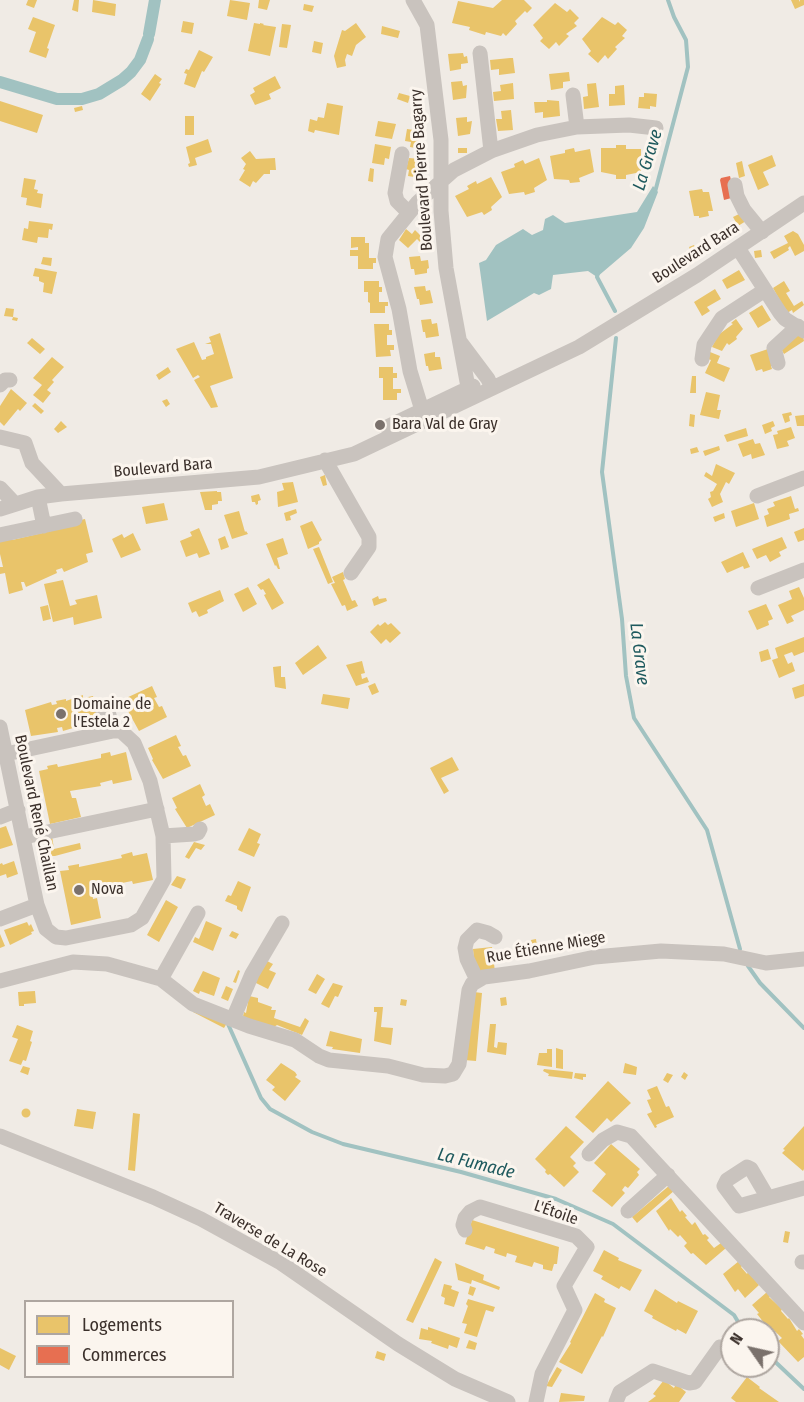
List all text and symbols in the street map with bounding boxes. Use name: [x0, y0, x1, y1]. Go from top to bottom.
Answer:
street label: Boulevard Pierre Bagarry: [407, 88, 437, 252]
water label: La Grave: [629, 127, 667, 193]
street label: Boulevard Bara: [649, 218, 743, 288]
place label: Bara Val de Gray: [392, 415, 498, 435]
marker: Bara Val de Gray: [373, 418, 387, 432]
street label: Boulevard Bara: [113, 454, 213, 482]
water label: La Grave: [624, 622, 654, 686]
place label: Domaine de l'Estela 2: [73, 695, 151, 733]
marker: Domaine de l'Estela 2: [54, 707, 68, 721]
street label: Boulevard René Chaillan: [10, 733, 62, 893]
place label: Nova: [91, 880, 124, 900]
marker: Nova: [72, 883, 86, 897]
street label: Rue Étienne Miege: [485, 928, 607, 968]
water label: La Fumade: [435, 1144, 517, 1184]
street label: L'Étoile: [531, 1197, 581, 1229]
street label: Traverse de La Rose: [210, 1199, 330, 1281]
legend: [24, 1300, 234, 1378]
text: Logements: [82, 1314, 162, 1336]
north arrow: [720, 1318, 780, 1378]
text: N: [726, 1329, 747, 1348]
text: Commerces: [82, 1344, 167, 1366]

